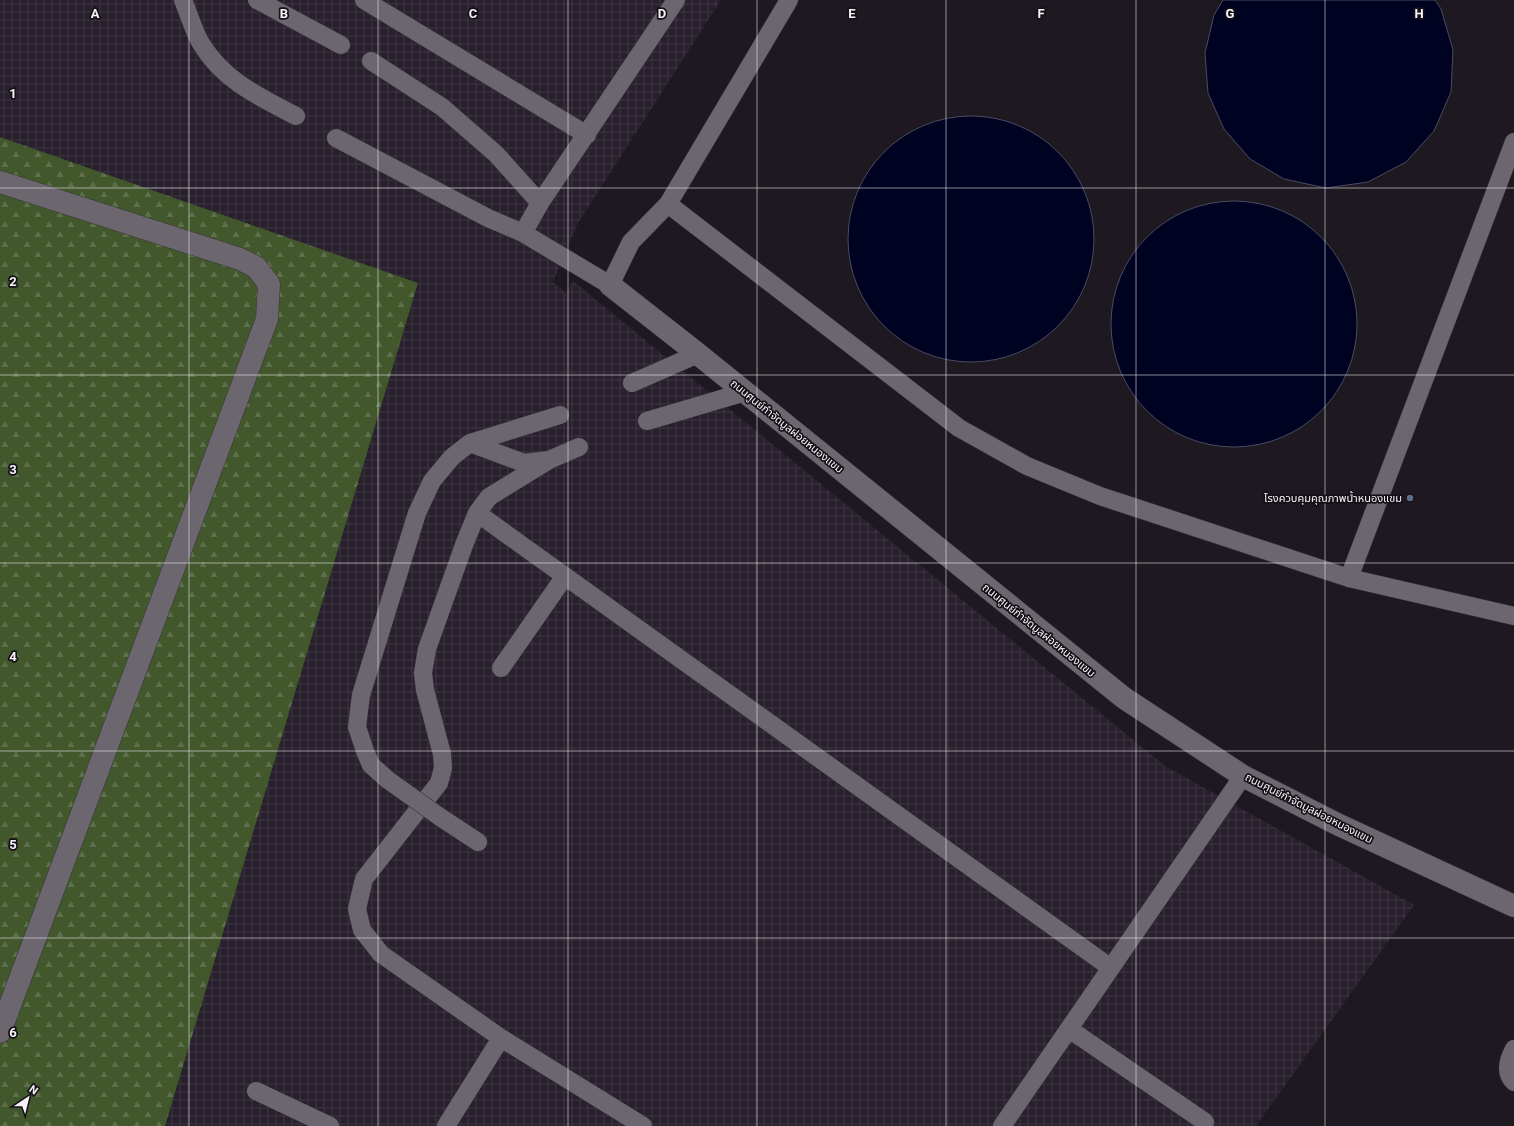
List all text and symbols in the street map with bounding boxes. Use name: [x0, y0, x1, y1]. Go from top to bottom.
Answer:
text: A: [91, 6, 100, 21]
text: B: [280, 6, 288, 21]
text: C: [469, 6, 478, 21]
text: D: [658, 6, 666, 21]
text: E: [848, 6, 856, 21]
text: F: [1037, 6, 1045, 21]
text: G: [1226, 6, 1235, 21]
text: H: [1414, 6, 1424, 21]
text: 1: [9, 86, 17, 101]
text: 2: [9, 274, 17, 289]
street label: ถนนศูนย์กำจัดมูลฝอยหนองแขม: [728, 377, 846, 476]
text: 3: [9, 462, 17, 477]
place label: โรงควบคุมคุณภาพน้ำหนองแขม: [1264, 490, 1402, 505]
marker: โรงควบคุมคุณภาพน้ำหนองแขม: [1405, 493, 1415, 503]
street label: ถนนศูนย์กำจัดมูลฝอยหนองแขม: [980, 581, 1098, 680]
text: 4: [9, 649, 17, 664]
street label: ถนนศูนย์กำจัดมูลฝอยหนองแขม: [1243, 771, 1375, 846]
text: 5: [9, 837, 17, 852]
text: 6: [9, 1025, 17, 1040]
north arrow: [8, 1078, 48, 1118]
text: N: [27, 1083, 41, 1098]

